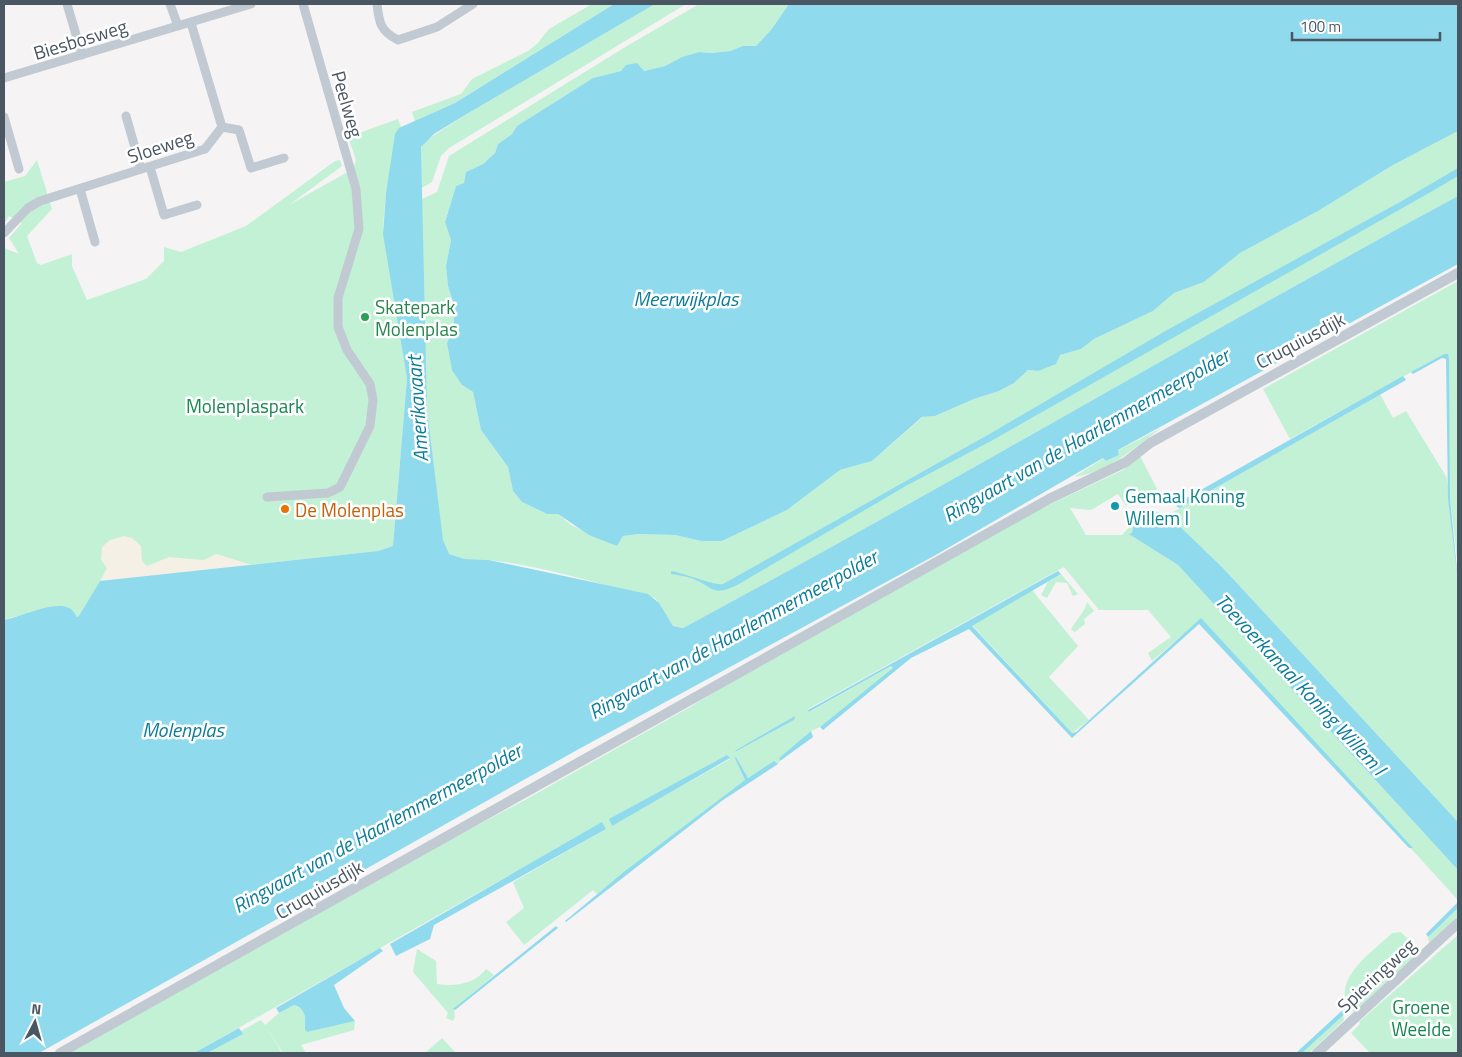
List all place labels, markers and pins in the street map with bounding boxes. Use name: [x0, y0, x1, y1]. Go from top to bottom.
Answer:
place label: Skatepark Molenplas: [375, 292, 458, 343]
marker: Skatepark Molenplas: [359, 311, 371, 323]
place label: Gemaal Koning Willem I: [1125, 481, 1245, 532]
place label: De Molenplas: [295, 495, 404, 524]
marker: Gemaal Koning Willem I: [1109, 500, 1121, 512]
marker: De Molenplas: [279, 503, 291, 515]

